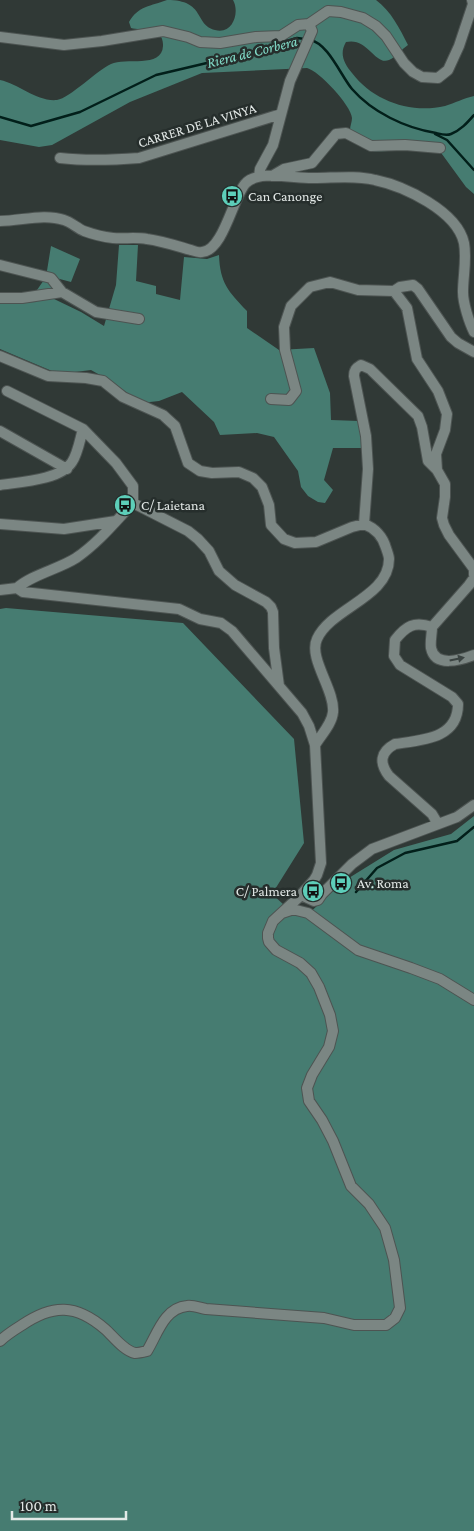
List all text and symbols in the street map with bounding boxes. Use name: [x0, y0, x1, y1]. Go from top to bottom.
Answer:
water label: Riera de Corbera: [205, 33, 299, 71]
street label: CARRER DE LA VINYA: [136, 99, 258, 151]
bus stop icon: Can Canonge: [220, 184, 244, 208]
place label: Can Canonge: [248, 188, 322, 204]
bus stop icon: C/ Laietana: [113, 493, 137, 517]
place label: C/ Laietana: [141, 497, 206, 513]
one-way arrow: [449, 655, 465, 663]
bus stop icon: Av. Roma: [329, 871, 353, 895]
place label: Av. Roma: [357, 875, 409, 891]
bus stop icon: C/ Palmera: [301, 879, 325, 903]
place label: C/ Palmera: [236, 883, 298, 899]
scale bar: [12, 1488, 126, 1520]
text: 100 m: [20, 1498, 57, 1514]

